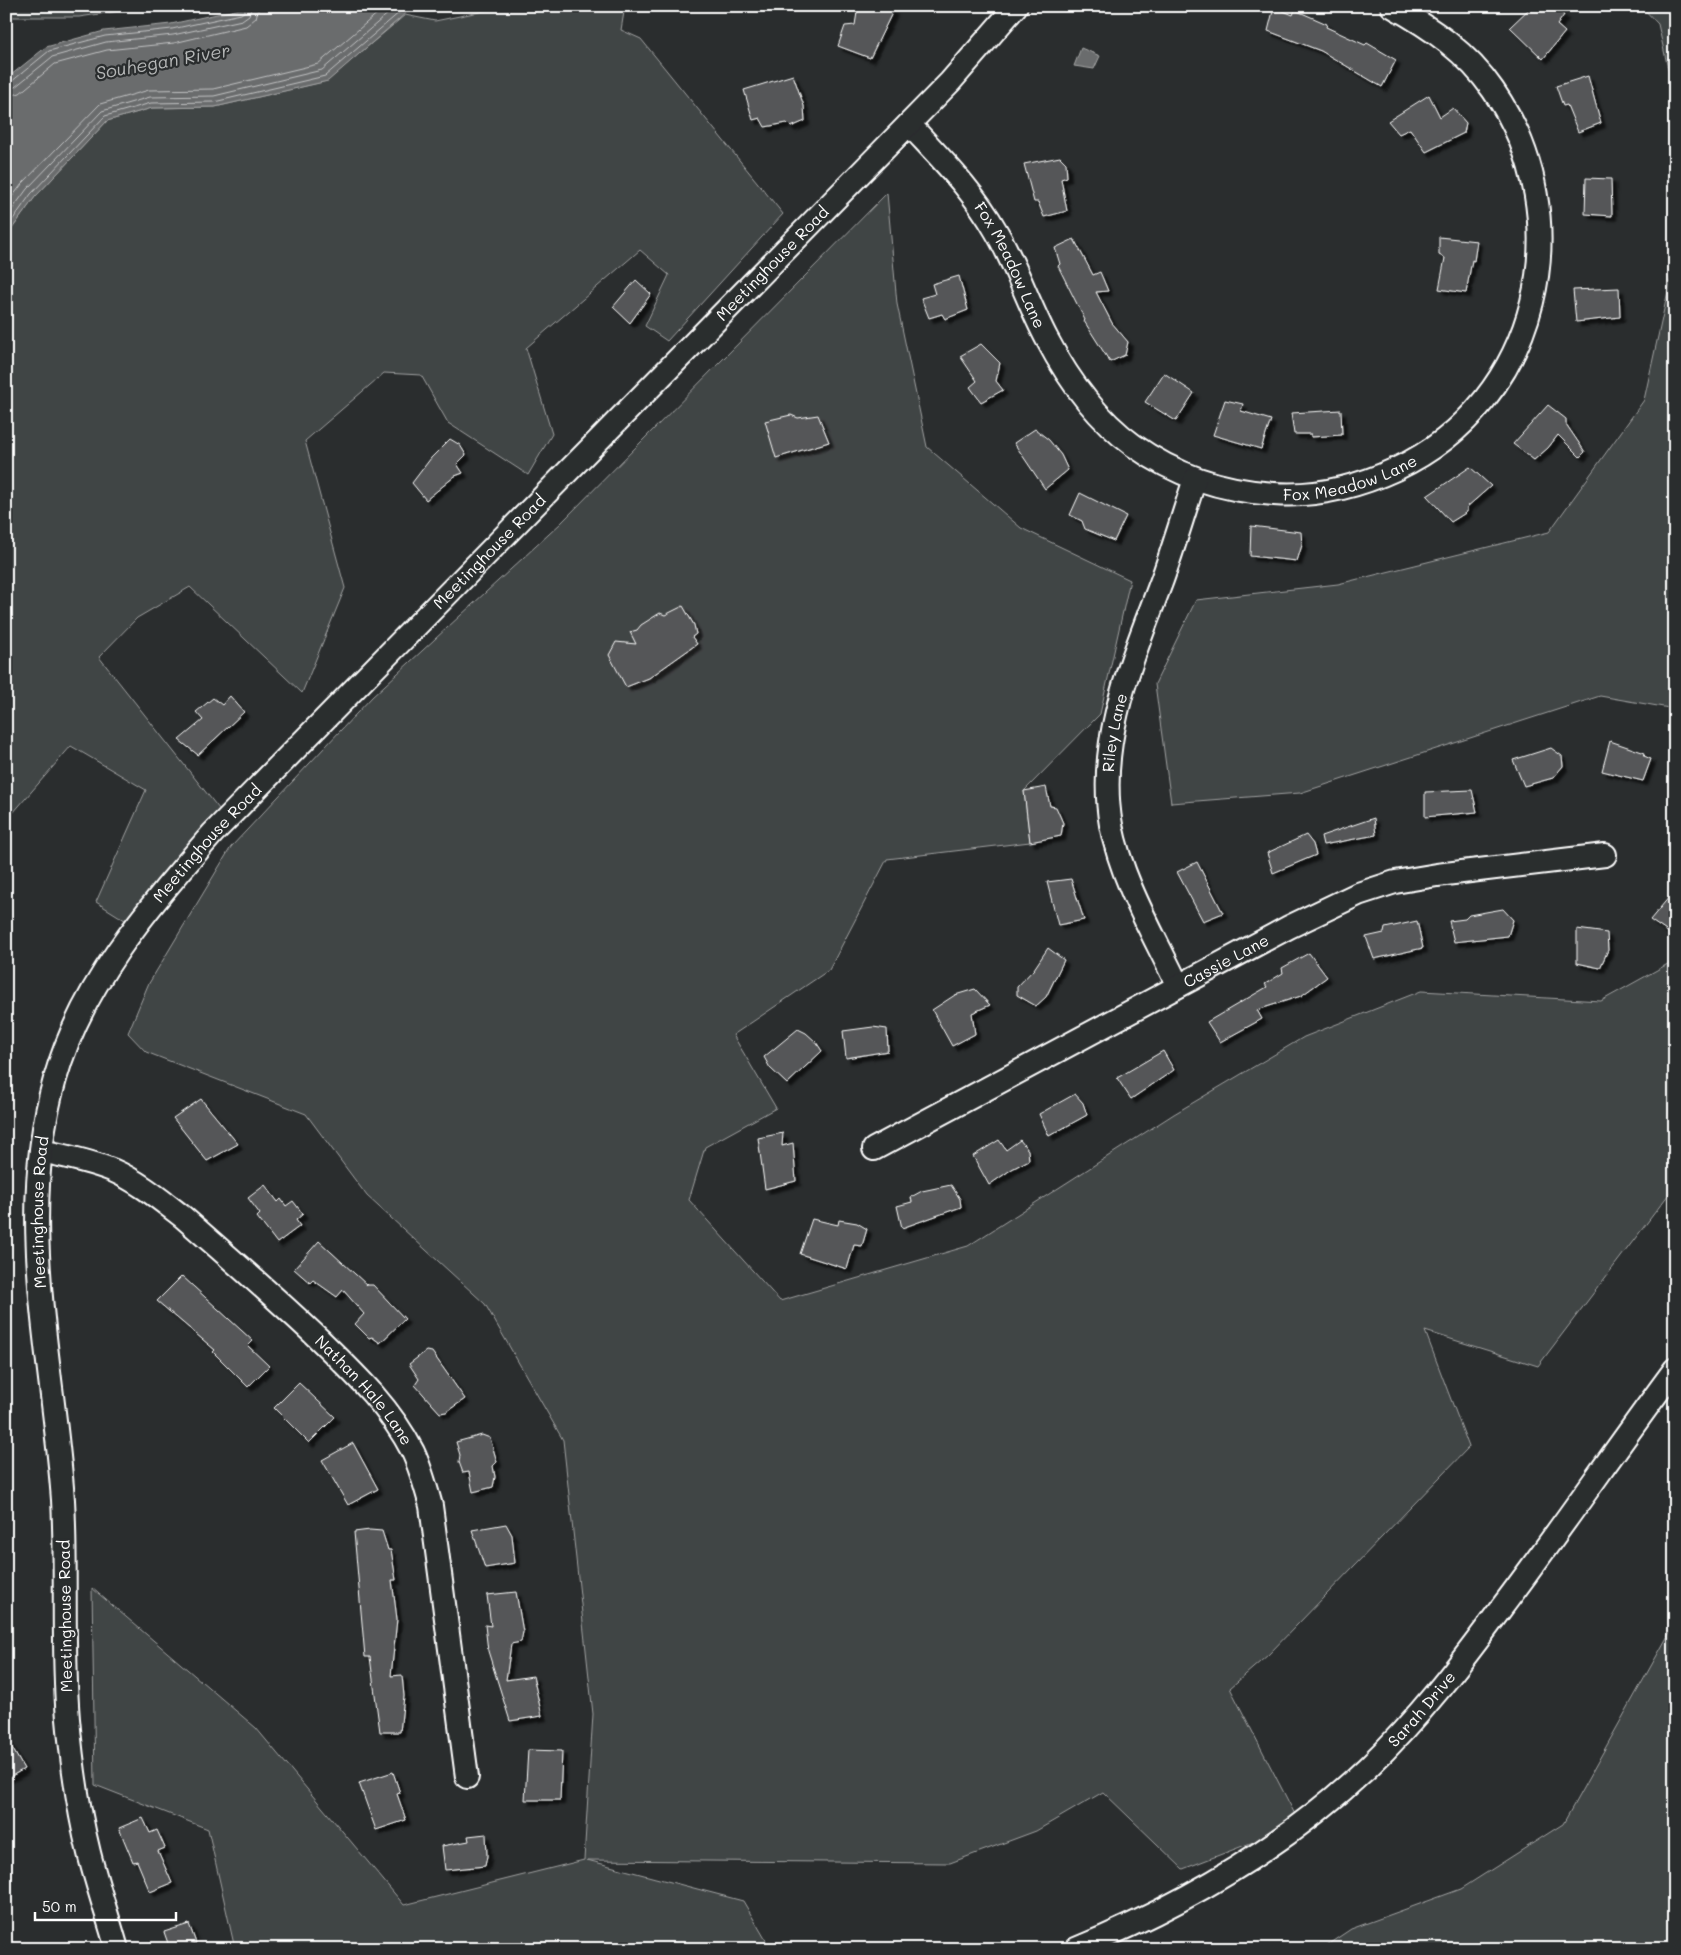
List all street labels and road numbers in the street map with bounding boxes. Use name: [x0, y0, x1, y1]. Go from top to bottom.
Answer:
street label: Fox Meadow Lane: [970, 197, 1051, 331]
street label: Meetinghouse Road: [711, 201, 833, 325]
street label: Fox Meadow Lane: [1283, 449, 1420, 505]
street label: Meetinghouse Road: [428, 489, 550, 613]
street label: Riley Lane: [1097, 691, 1131, 773]
street label: Meetinghouse Road: [148, 779, 265, 906]
street label: Cassie Lane: [1179, 929, 1272, 992]
street label: Meetinghouse Road: [26, 1135, 53, 1289]
street label: Nathan Hale Lane: [311, 1330, 418, 1449]
street label: Meetinghouse Road: [53, 1540, 76, 1692]
street label: Sarah Drive: [1383, 1667, 1460, 1751]

